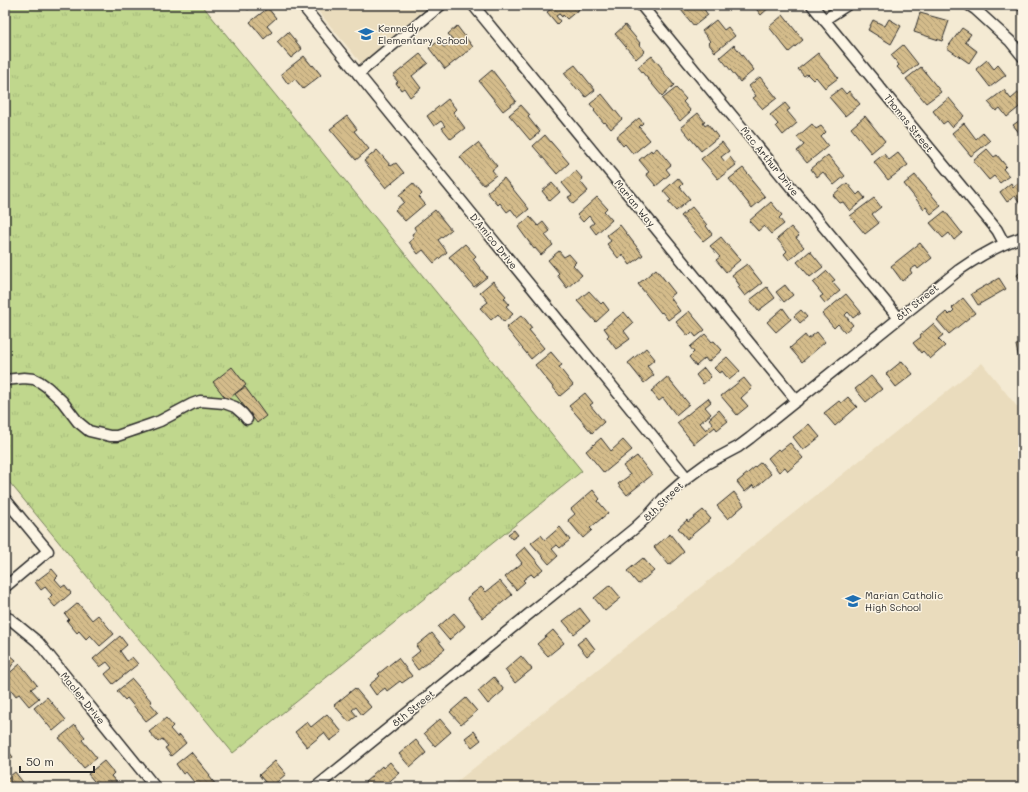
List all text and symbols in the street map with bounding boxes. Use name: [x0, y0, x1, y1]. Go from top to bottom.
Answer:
place label: Kennedy Elementary School: [378, 21, 468, 47]
school or university icon: Kennedy Elementary School: [357, 25, 375, 43]
street label: Thomas Street: [881, 91, 937, 155]
street label: Mac Arthur Drive: [738, 123, 802, 199]
street label: Marian Way: [611, 176, 659, 230]
street label: D'Amico Drive: [467, 210, 521, 272]
street label: 8th Street: [893, 280, 941, 324]
street label: 8th Street: [640, 478, 686, 524]
place label: Marian Catholic High School: [865, 588, 943, 614]
school or university icon: Marian Catholic High School: [844, 592, 862, 610]
street label: Macler Drive: [58, 669, 108, 727]
street label: 8th Street: [389, 686, 437, 730]
scale bar: [20, 748, 94, 774]
text: 50 m: [26, 753, 54, 769]

